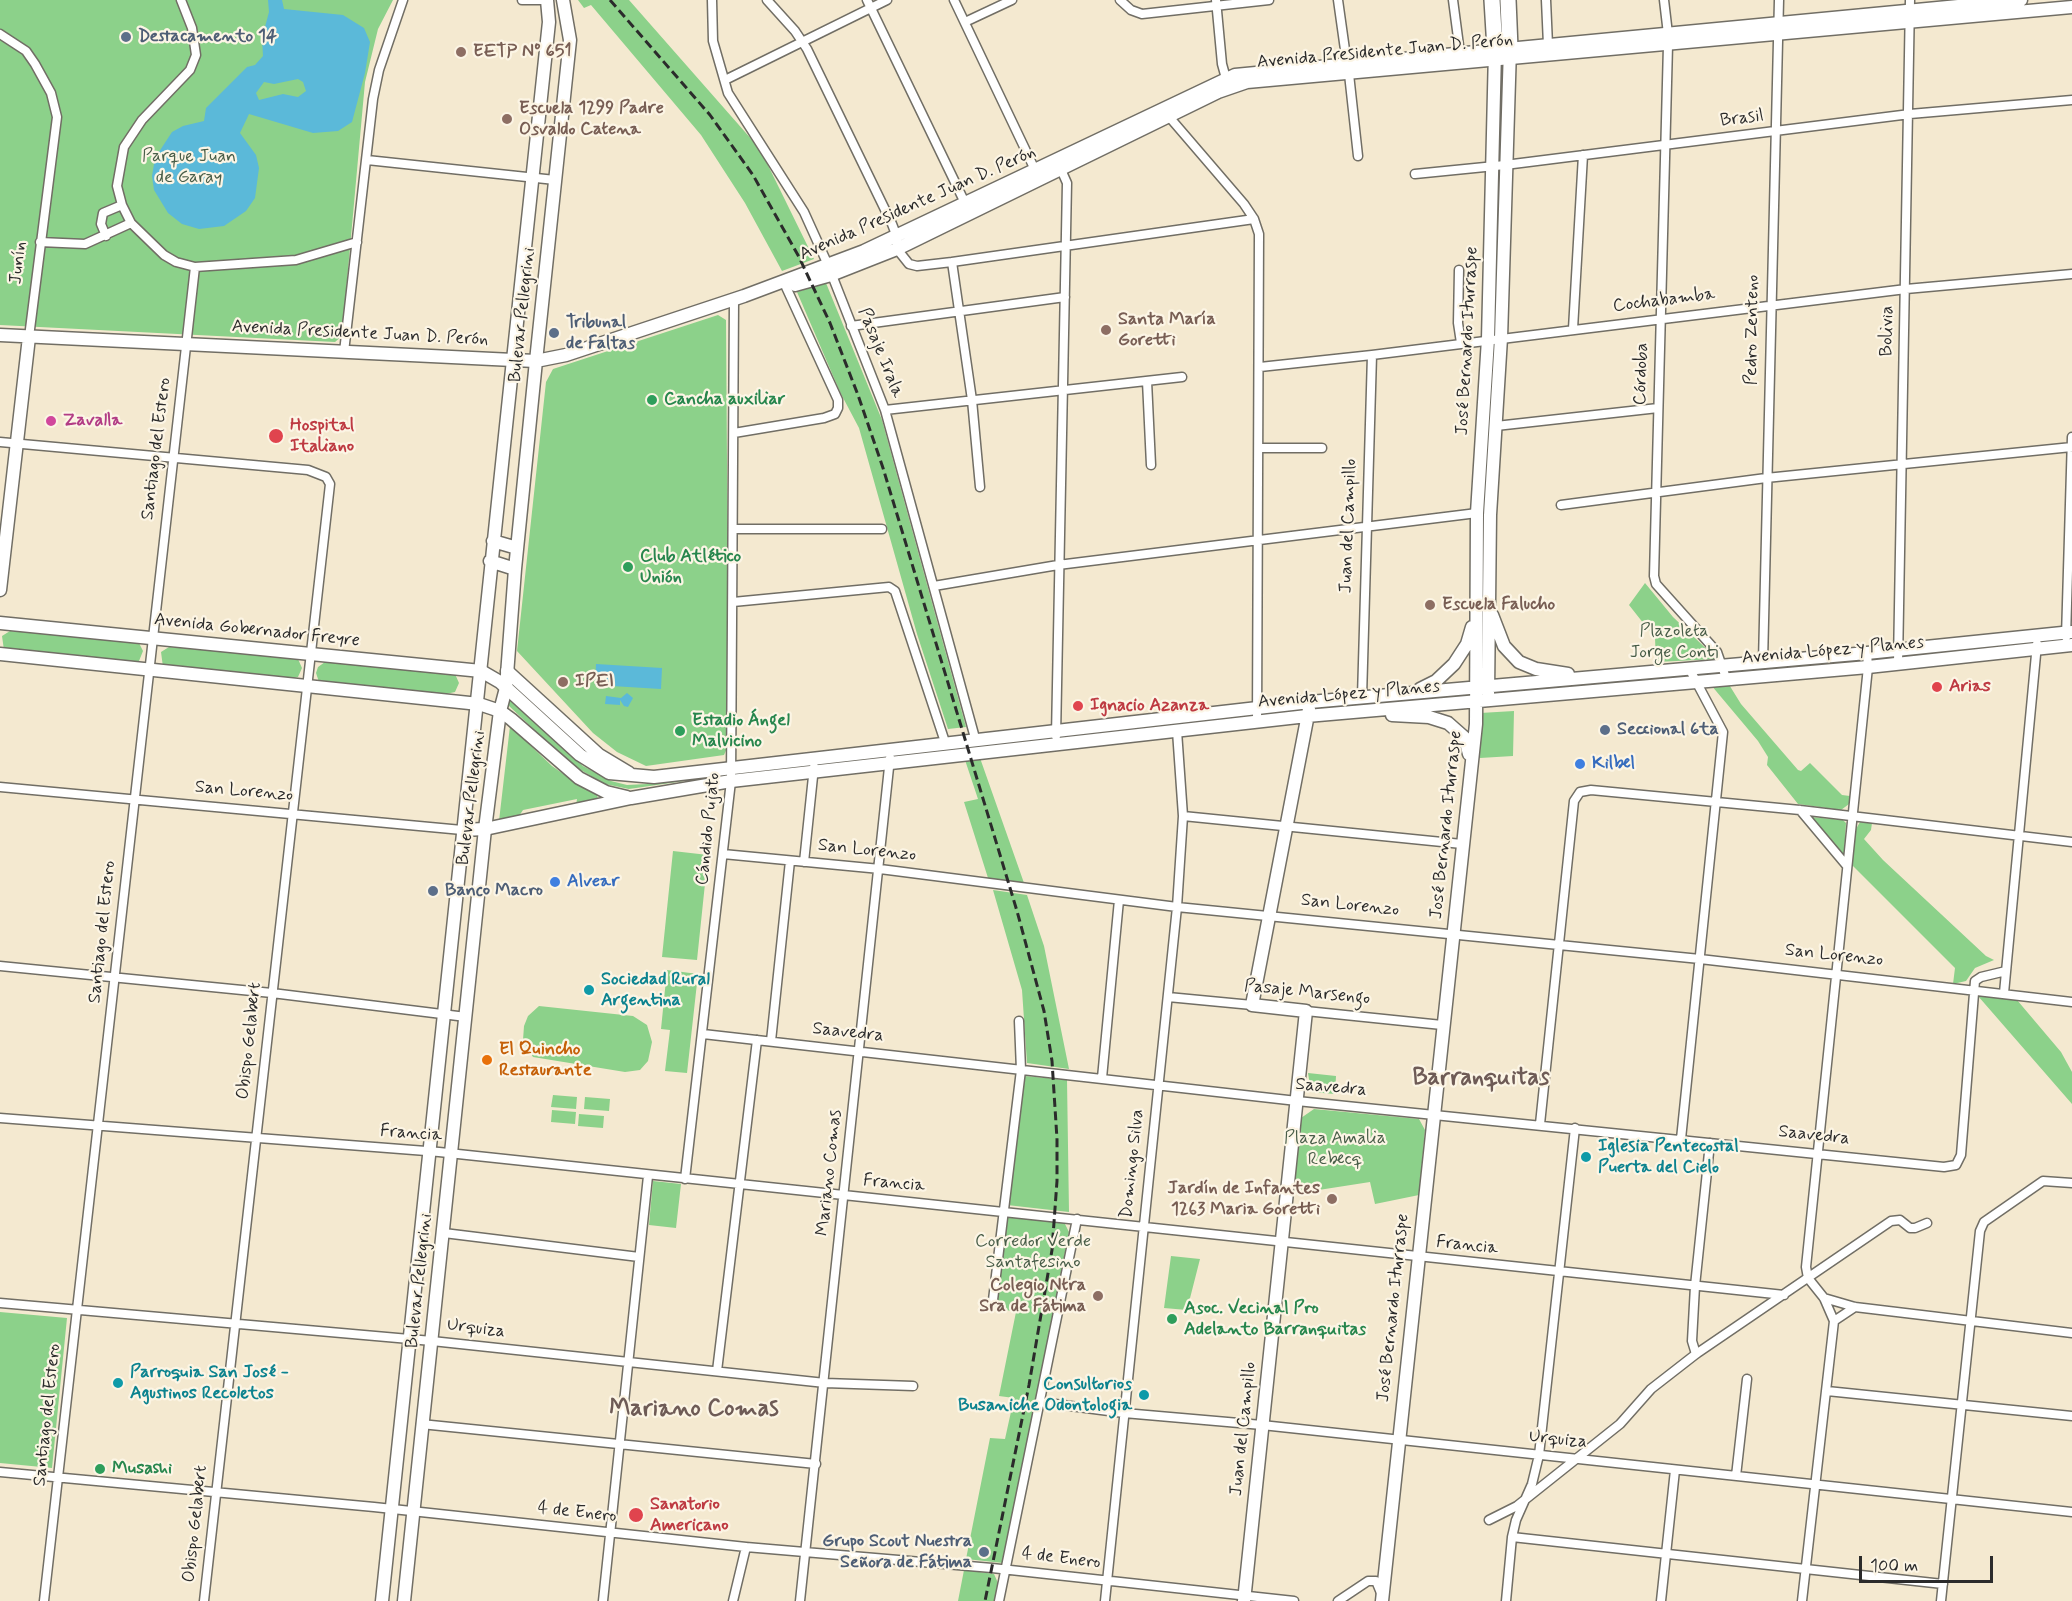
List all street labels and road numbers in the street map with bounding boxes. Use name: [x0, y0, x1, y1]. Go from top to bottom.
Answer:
street label: Avenida Presidente Juan D. Perón: [1256, 30, 1514, 74]
street label: Brasil: [1719, 106, 1765, 132]
street label: Avenida Presidente Juan D. Perón: [796, 142, 1040, 266]
street label: Junín: [6, 240, 32, 286]
street label: Bulevar Pellegrini: [505, 246, 541, 384]
street label: José Bernardo Iturraspe: [1452, 246, 1484, 436]
street label: Pedro Zenteno: [1741, 275, 1765, 385]
street label: Cochabamba: [1612, 284, 1716, 318]
street label: Pasaje Irala: [852, 305, 908, 401]
street label: Bolivia: [1877, 305, 1899, 357]
street label: Avenida Presidente Juan D. Perón: [231, 316, 489, 352]
street label: Córdoba: [1630, 342, 1654, 406]
street label: Santiago del Estero: [138, 377, 176, 521]
street label: Juan del Campillo: [1336, 458, 1362, 594]
street label: Avenida Gobernador Freyre: [153, 609, 361, 653]
street label: Avenida López y Planes: [1741, 632, 1925, 670]
street label: Avenida López y Planes: [1257, 676, 1441, 714]
street label: Bulevar Pellegrini: [453, 729, 491, 867]
street label: José Bernardo Iturraspe: [1426, 730, 1468, 920]
street label: Cándido Pujato: [692, 772, 726, 886]
street label: San Lorenzo: [194, 777, 294, 807]
street label: San Lorenzo: [817, 835, 917, 867]
street label: Santiago del Estero: [85, 860, 121, 1004]
street label: San Lorenzo: [1300, 890, 1400, 922]
street label: San Lorenzo: [1784, 940, 1884, 972]
street label: Pasaje Marsengo: [1243, 976, 1371, 1010]
street label: Obispo Gelabert: [233, 981, 267, 1101]
street label: Saavedra: [811, 1019, 885, 1047]
street label: Saavedra: [1294, 1074, 1368, 1102]
street label: Domingo Silva: [1117, 1108, 1149, 1220]
street label: Mariano Comas: [813, 1109, 847, 1237]
street label: Francia: [379, 1121, 443, 1147]
street label: Saavedra: [1777, 1122, 1851, 1150]
street label: Francia: [862, 1171, 926, 1197]
street label: Bulevar Pellegrini: [402, 1212, 438, 1350]
street label: José Bernardo Iturraspe: [1373, 1213, 1415, 1403]
street label: Francia: [1435, 1232, 1499, 1260]
street label: Urquiza: [446, 1315, 506, 1343]
street label: Santiago del Estero: [30, 1343, 66, 1487]
street label: Juan del Campillo: [1226, 1361, 1262, 1497]
street label: Urquiza: [1528, 1426, 1588, 1454]
street label: Obispo Gelabert: [179, 1464, 213, 1584]
street label: 4 de Enero: [536, 1498, 618, 1528]
street label: 4 de Enero: [1020, 1543, 1102, 1575]

